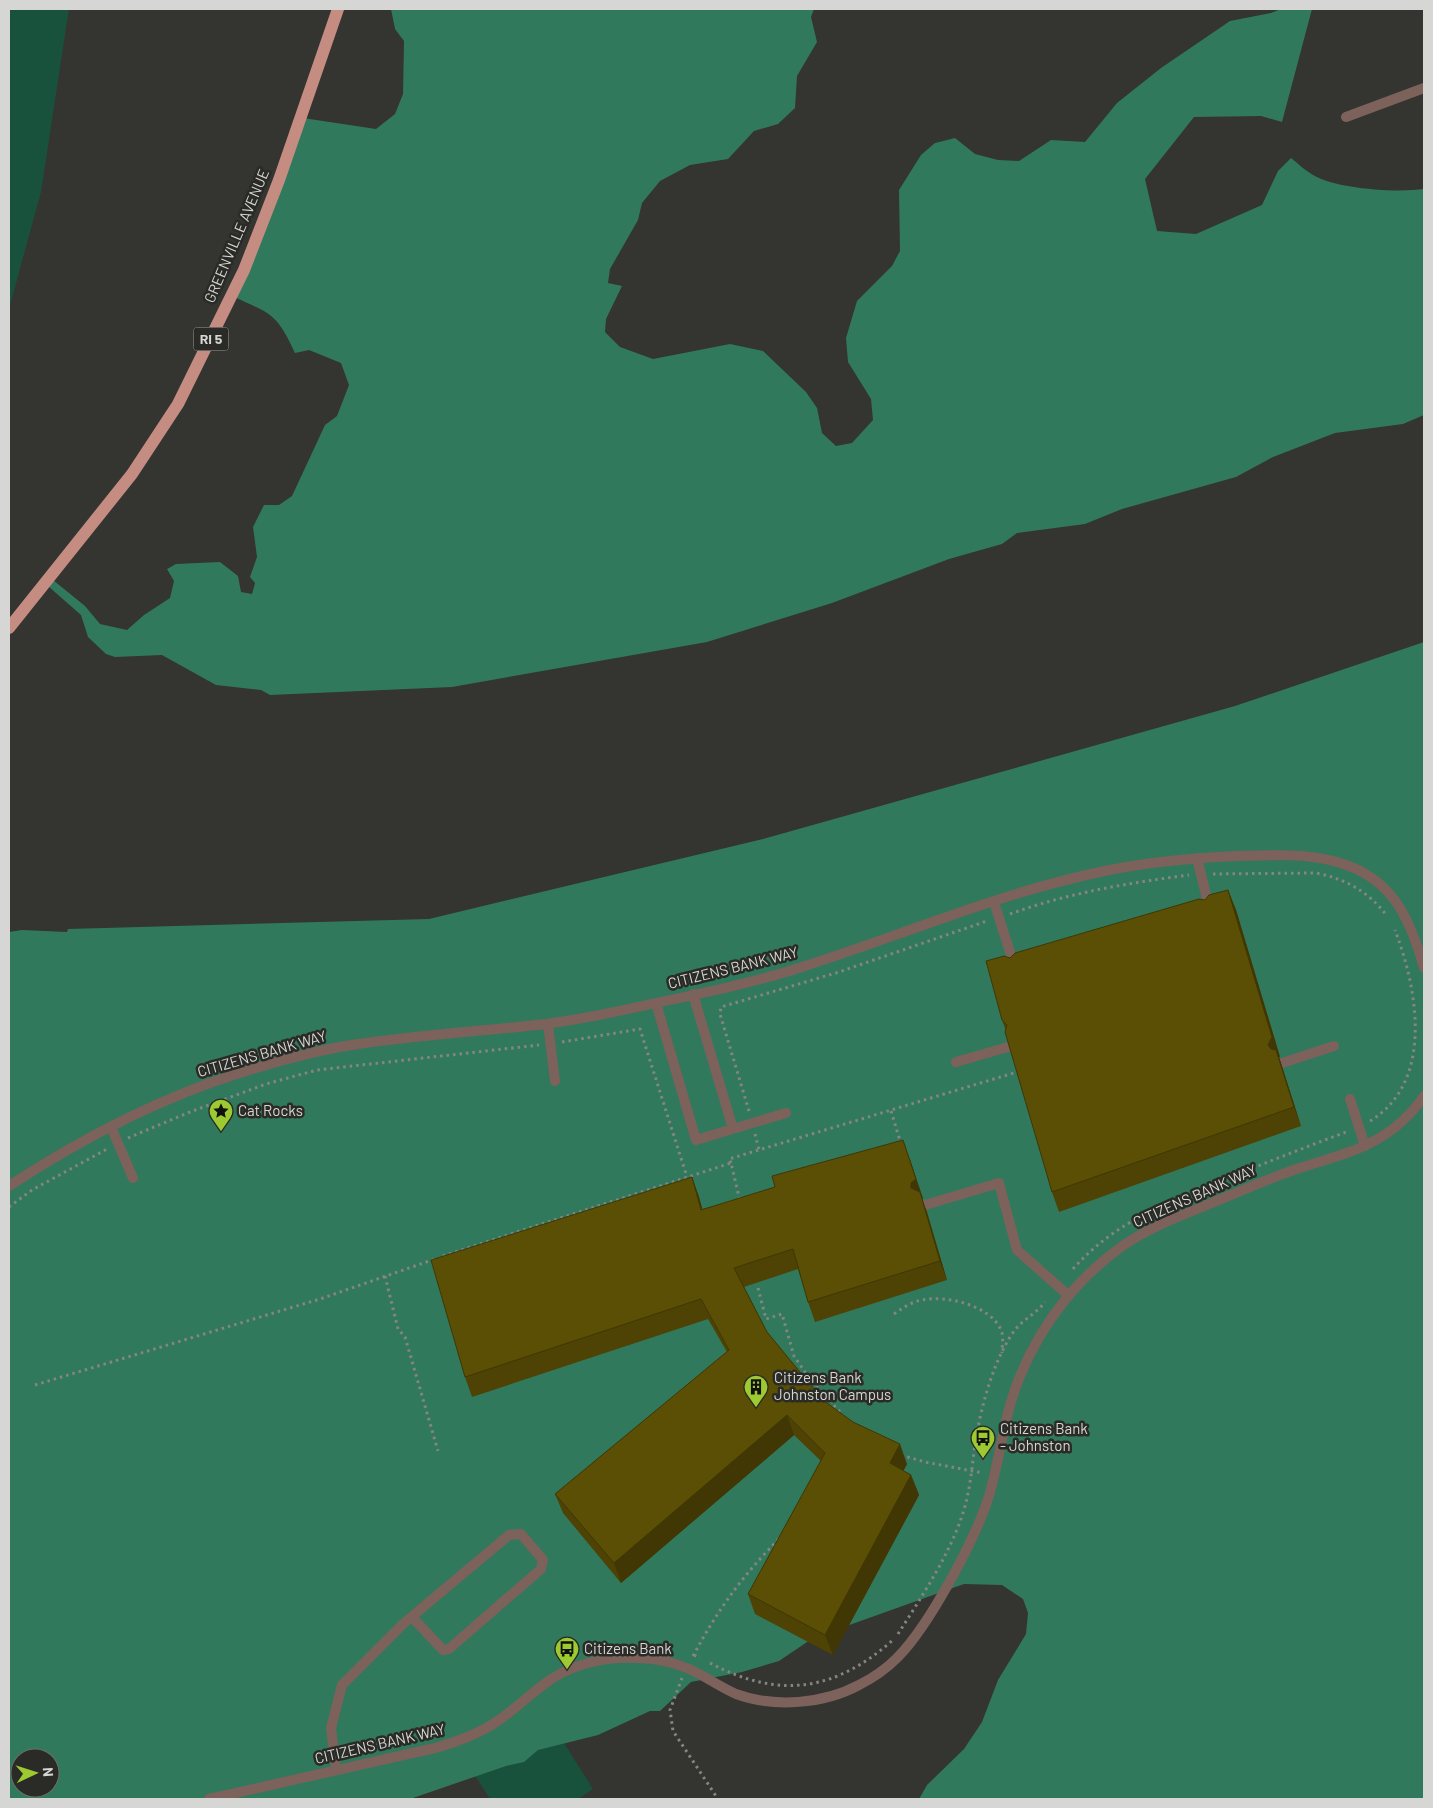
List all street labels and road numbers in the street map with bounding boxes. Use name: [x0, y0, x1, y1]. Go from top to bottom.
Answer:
street label: GREENVILLE AVENUE: [200, 166, 272, 305]
road number: RI 5: [194, 328, 228, 350]
street label: CITIZENS BANK WAY: [666, 942, 800, 992]
street label: CITIZENS BANK WAY: [195, 1026, 328, 1080]
street label: CITIZENS BANK WAY: [1130, 1160, 1259, 1230]
street label: CITIZENS BANK WAY: [313, 1719, 447, 1767]

